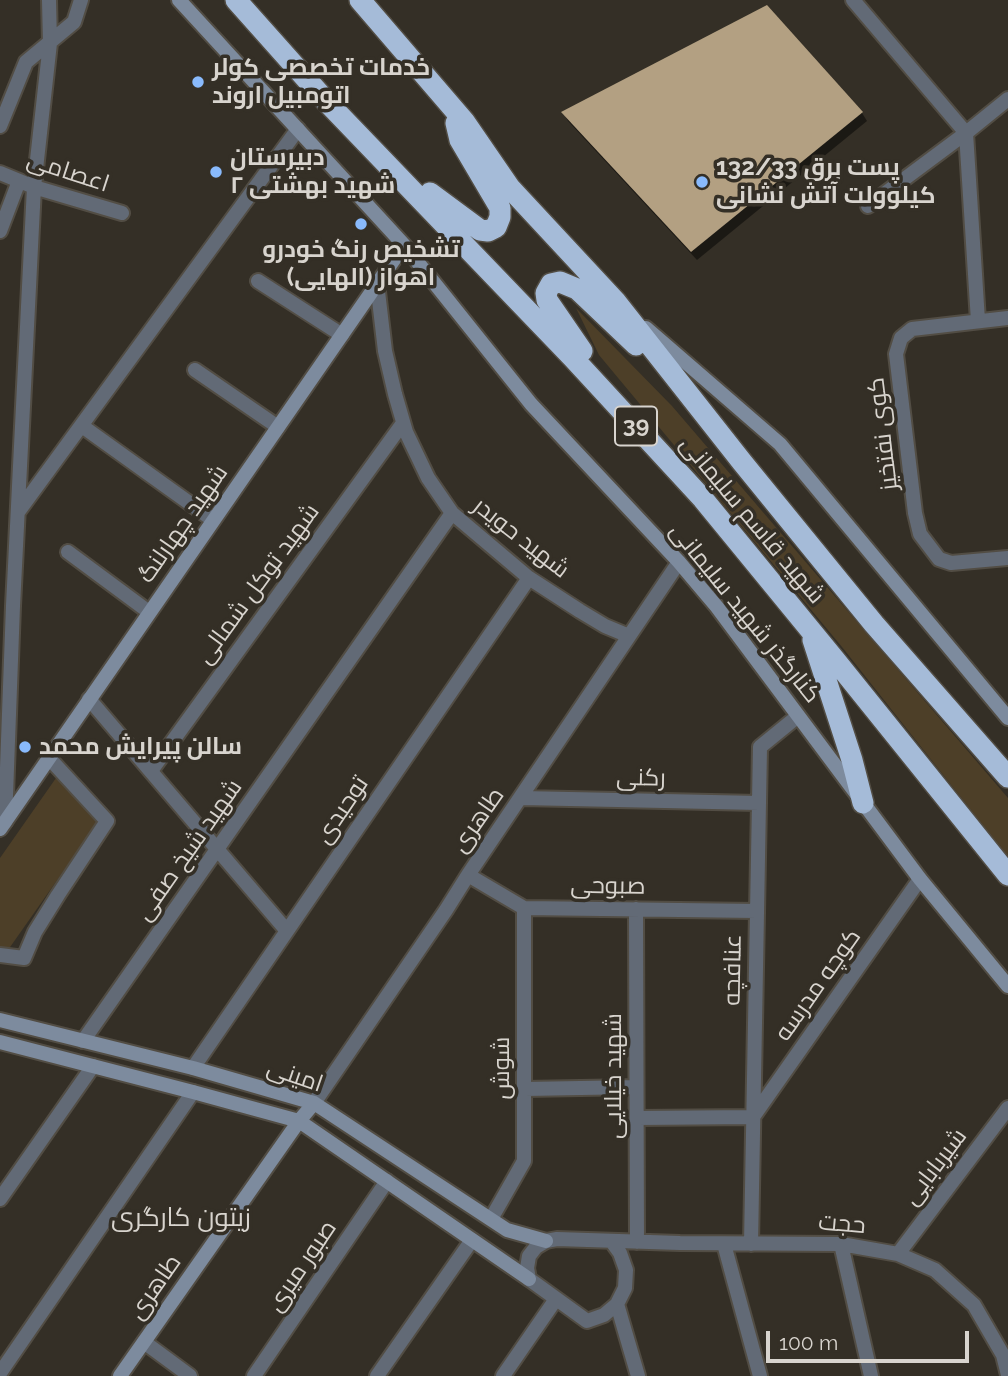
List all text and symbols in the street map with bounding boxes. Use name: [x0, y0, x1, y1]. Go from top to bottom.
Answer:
place label: خدمات تخصصی کولر اتومبیل اروند: [212, 54, 430, 110]
marker: خدمات تخصصی کولر اتومبیل اروند: [190, 74, 206, 90]
place label: دبیرستان شهید بهشتی ۲: [230, 144, 395, 200]
street label: اعصامی: [23, 145, 113, 199]
place label: پست برق 132/33 کیلوولت آتش نشانی: [716, 154, 936, 210]
marker: دبیرستان شهید بهشتی ۲: [208, 164, 224, 180]
marker: پست برق 132/33 کیلوولت آتش نشانی: [694, 174, 710, 190]
marker: تشخیص رنگ خودرو اهواز (الهایی): [353, 216, 369, 232]
place label: تشخیص رنگ خودرو اهواز (الهایی): [262, 236, 460, 292]
street label: کوی نفتخیز: [862, 376, 904, 492]
road number: 39: [615, 406, 657, 446]
street label: شهید قاسم سلیمانی: [673, 430, 831, 610]
street label: شهید چهارلنگ: [132, 459, 234, 589]
street label: شهید حویدر: [467, 491, 575, 585]
street label: شهید توکل شمالی: [190, 498, 326, 670]
street label: کنارگذر شهید سلیمانی: [663, 517, 827, 709]
place label: سالن پیرایش محمد: [39, 733, 242, 761]
marker: سالن پیرایش محمد: [17, 739, 33, 755]
street label: رکنی: [616, 763, 666, 793]
street label: توحیدی: [309, 771, 375, 849]
street label: شهید شیخ صفی: [130, 774, 248, 926]
street label: طاهری: [445, 782, 511, 858]
street label: صبوحی: [570, 871, 646, 901]
street label: کوچه مدرسه: [769, 923, 867, 1047]
street label: عنافچه: [718, 934, 748, 1006]
street label: شهید خیلایی: [600, 1013, 628, 1139]
street label: شوش: [488, 1037, 516, 1099]
street label: امینی: [263, 1053, 327, 1099]
street label: شیربابایی: [897, 1123, 973, 1211]
district label: زیتون کارگری: [111, 1202, 251, 1234]
street label: حجت: [817, 1208, 867, 1240]
street label: صبور میری: [261, 1215, 343, 1317]
street label: طاهری: [122, 1249, 188, 1325]
scale bar: [770, 1316, 973, 1360]
text: 100 m: [779, 1330, 838, 1355]

